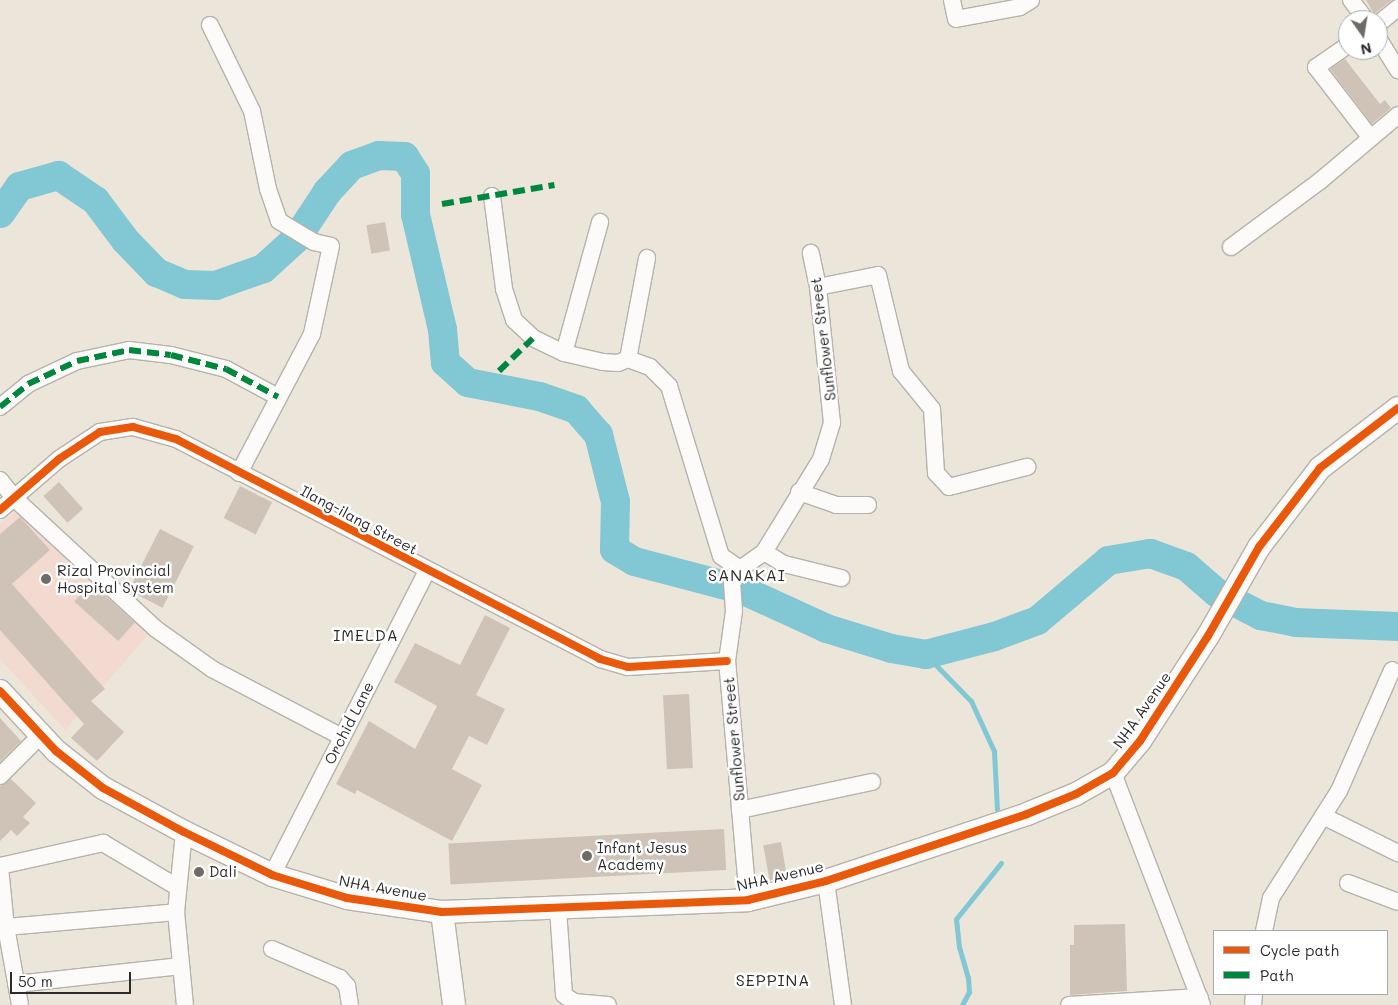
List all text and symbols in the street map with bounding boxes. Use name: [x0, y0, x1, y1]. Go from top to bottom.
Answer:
north arrow: [1338, 10, 1388, 60]
text: N: [1359, 39, 1374, 60]
street label: Sunflower Street: [806, 276, 840, 402]
street label: Ilang-ilang Street: [297, 481, 421, 559]
place label: Rizal Provincial Hospital System: [57, 561, 174, 596]
district label: SANAKAI: [707, 565, 787, 585]
marker: Rizal Provincial Hospital System: [39, 572, 53, 586]
district label: IMELDA: [333, 625, 399, 645]
street label: NHA Avenue: [1109, 668, 1175, 752]
street label: Sunflower Street: [720, 676, 748, 802]
street label: Orchid Lane: [320, 679, 378, 767]
place label: Infant Jesus Academy: [597, 838, 687, 873]
marker: Infant Jesus Academy: [581, 850, 593, 862]
street label: NHA Avenue: [735, 857, 825, 895]
place label: Dali: [209, 863, 237, 881]
marker: Dali: [193, 866, 205, 878]
street label: NHA Avenue: [338, 871, 428, 905]
legend: [1213, 930, 1388, 995]
text: Cycle path: [1260, 940, 1339, 960]
scale bar: [12, 962, 134, 994]
text: Path: [1260, 965, 1294, 985]
district label: SEPPINA: [735, 970, 811, 990]
text: 50 m: [18, 971, 53, 991]

